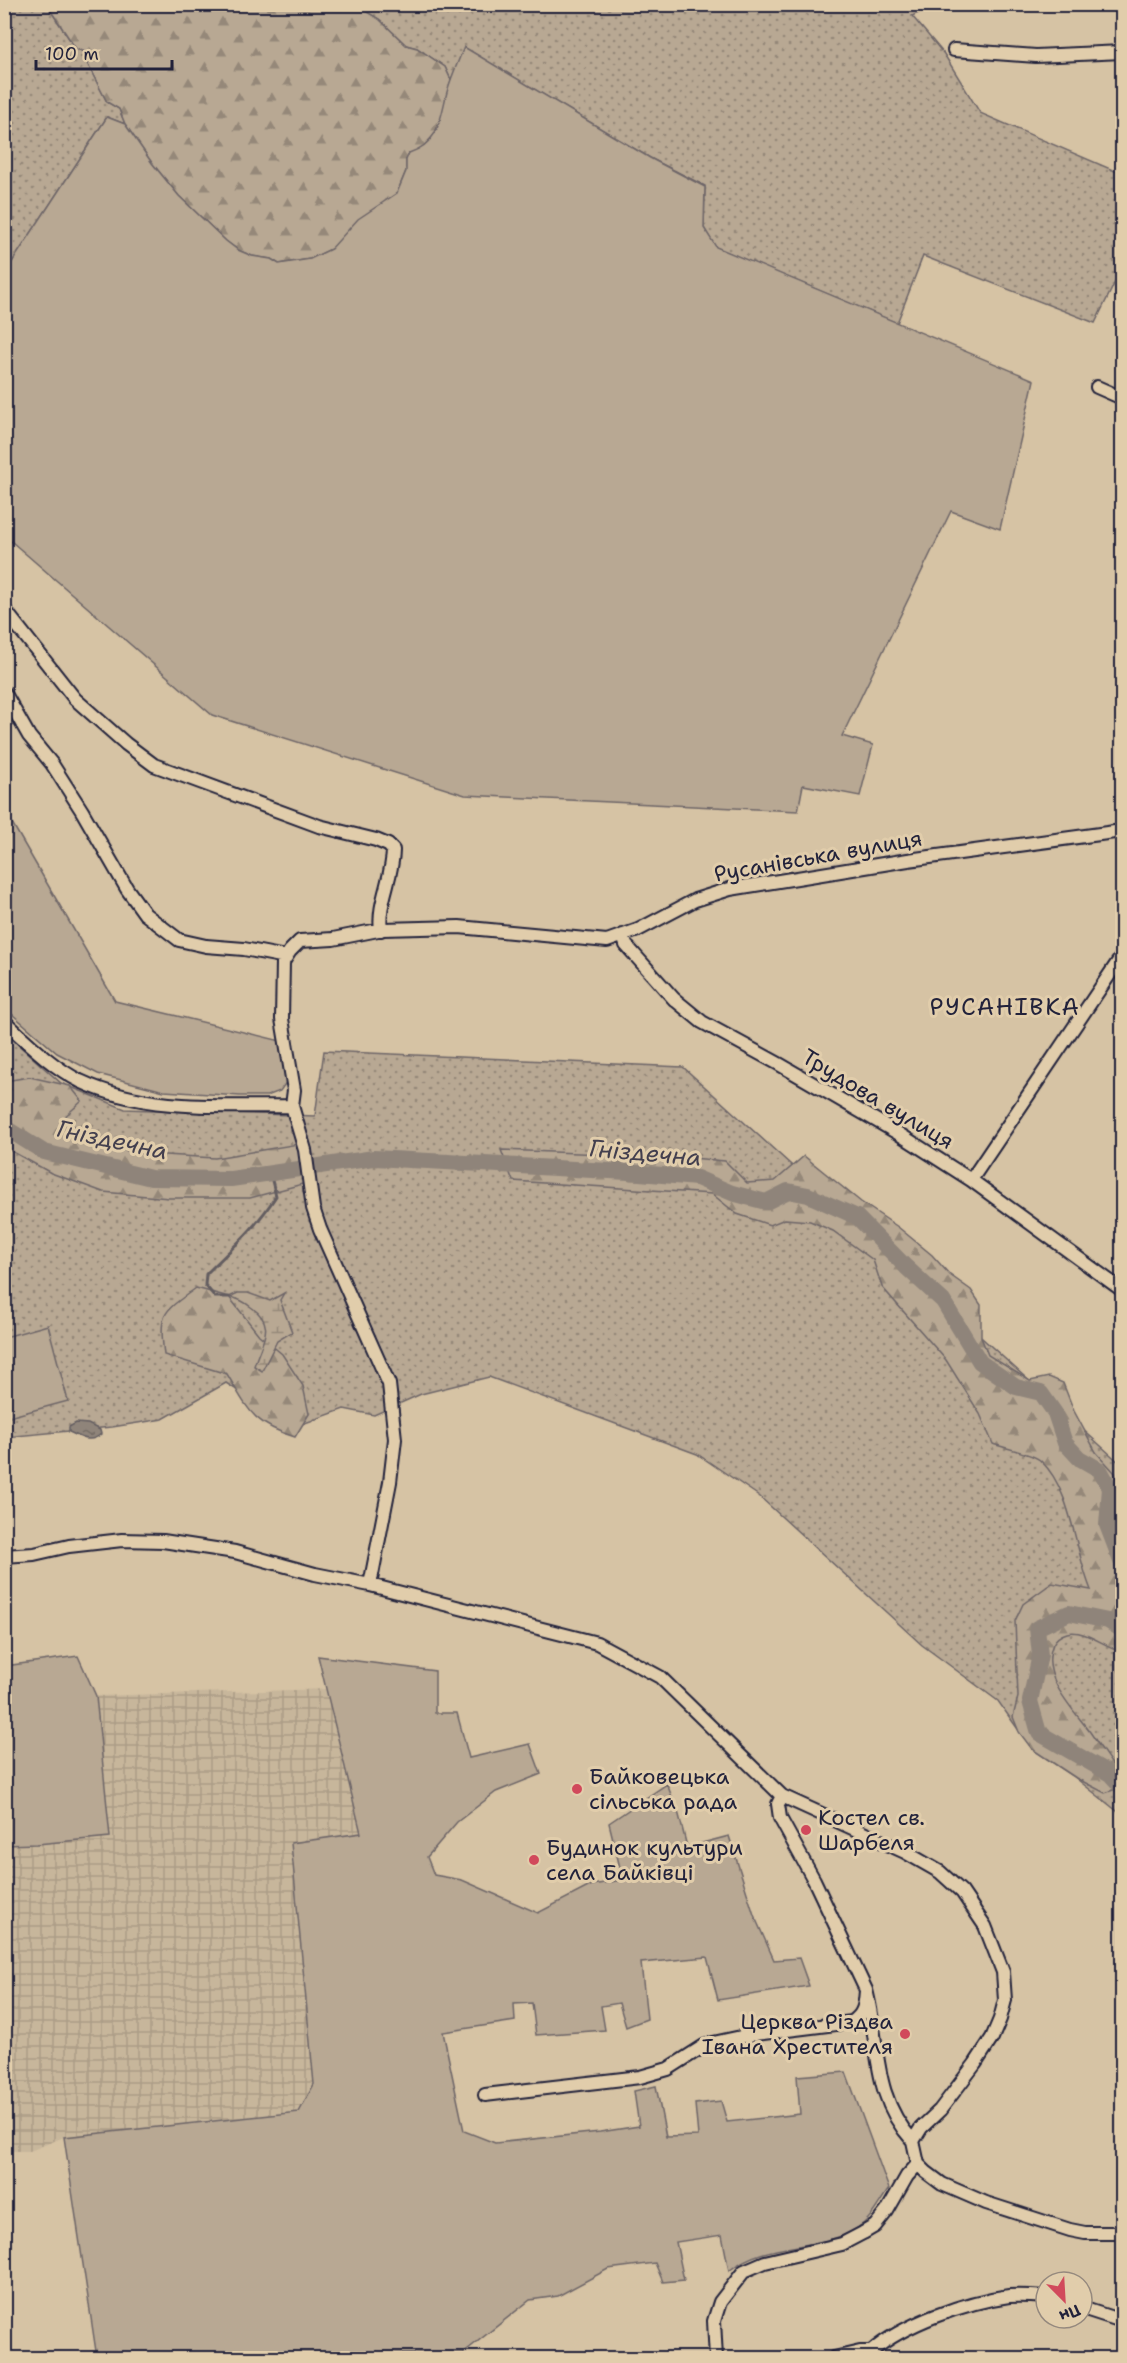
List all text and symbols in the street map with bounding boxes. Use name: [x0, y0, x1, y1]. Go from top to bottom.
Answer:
scale bar: [36, 33, 172, 71]
text: 100 m: [45, 42, 99, 66]
street label: Русанівська вулиця: [712, 823, 924, 889]
district label: РУСАНІВКА: [930, 991, 1080, 1023]
street label: Трудова вулиця: [797, 1042, 959, 1156]
water label: Гніздечна: [54, 1113, 170, 1167]
water label: Гніздечна: [587, 1132, 703, 1174]
place label: Байковецька сільська рада: [589, 1762, 738, 1816]
marker: Байковецька сільська рада: [570, 1782, 584, 1796]
place label: Костел св. Шарбеля: [818, 1803, 925, 1857]
marker: Костел св. Шарбеля: [799, 1823, 813, 1837]
place label: Будинок культури села Байківці: [546, 1833, 743, 1887]
marker: Будинок культури села Байківці: [527, 1853, 541, 1867]
place label: Церква Різдва Івана Хрестителя: [702, 2007, 893, 2061]
marker: Церква Різдва Івана Хрестителя: [898, 2027, 912, 2041]
north arrow: [1034, 2270, 1094, 2330]
text: Пн: [1056, 2299, 1084, 2327]

